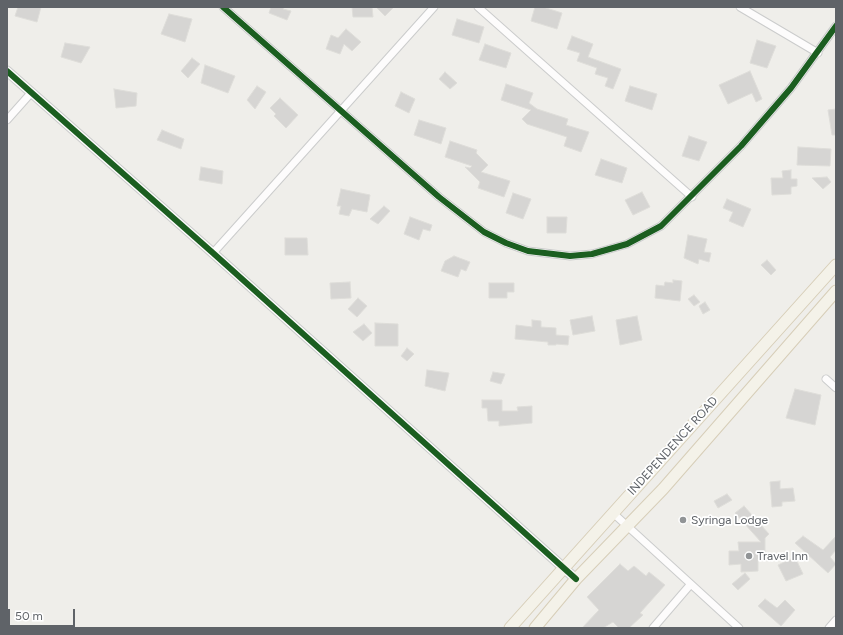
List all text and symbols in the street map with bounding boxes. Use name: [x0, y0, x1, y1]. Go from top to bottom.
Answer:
street label: INDEPENDENCE ROAD: [625, 394, 721, 498]
place label: Syringa Lodge: [691, 513, 768, 527]
marker: Syringa Lodge: [678, 515, 688, 525]
place label: Travel Inn: [757, 549, 808, 563]
marker: Travel Inn: [744, 551, 754, 561]
scale bar: [10, 601, 77, 627]
text: 50 m: [15, 609, 43, 623]

